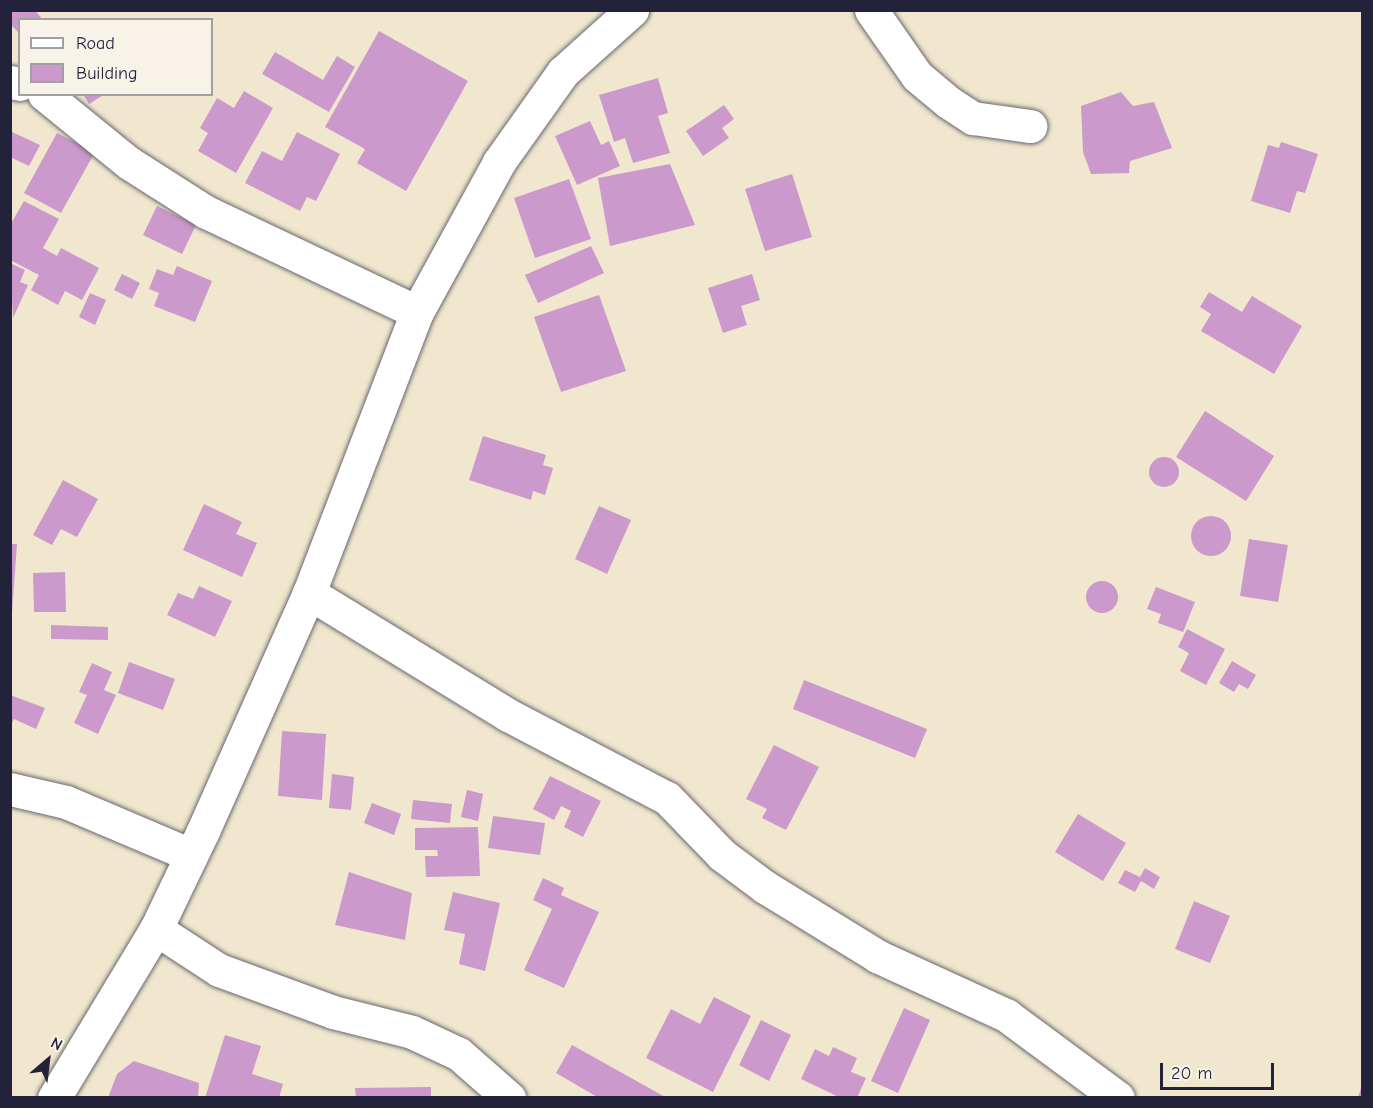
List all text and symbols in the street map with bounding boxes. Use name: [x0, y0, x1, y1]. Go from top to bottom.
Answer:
legend: [18, 18, 213, 96]
text: Road: [76, 33, 115, 54]
text: Building: [76, 63, 138, 84]
north arrow: [18, 1030, 78, 1090]
text: N: [48, 1034, 65, 1055]
scale bar: [1163, 1051, 1277, 1089]
text: 20 m: [1171, 1063, 1212, 1084]

